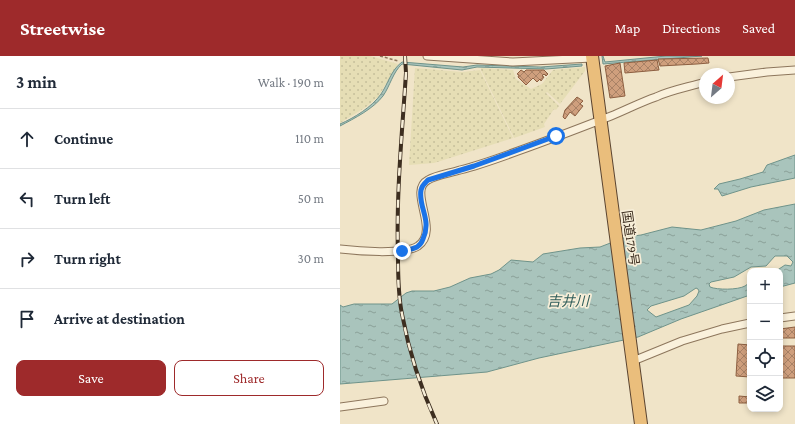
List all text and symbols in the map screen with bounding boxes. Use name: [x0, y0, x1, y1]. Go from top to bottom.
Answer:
text: Streetwise: [20, 18, 105, 39]
text: Map: [615, 20, 640, 36]
text: Directions: [662, 20, 720, 36]
text: Saved: [742, 20, 775, 36]
north arrow: [699, 68, 735, 104]
text: 3 min: [16, 73, 57, 92]
text: Walk · 190 m: [258, 75, 324, 90]
route start: [547, 127, 565, 145]
icon: ahead: [16, 128, 38, 150]
text: Continue: [54, 131, 113, 147]
text: 110 m: [295, 131, 324, 146]
icon: left: [16, 188, 38, 210]
text: Turn left: [54, 191, 110, 207]
text: 50 m: [298, 191, 324, 206]
street label: 国道179号: [619, 209, 642, 267]
route end: [393, 242, 411, 260]
icon: right: [16, 248, 38, 270]
text: Turn right: [54, 251, 121, 267]
text: 30 m: [298, 251, 324, 266]
map controls: [747, 268, 783, 412]
button: +: [747, 268, 783, 304]
water label: 吉井川: [547, 293, 591, 309]
button: −: [747, 304, 783, 340]
icon: arrive: [16, 308, 38, 330]
text: Arrive at destination: [54, 311, 185, 327]
button: locate: [747, 340, 783, 376]
button: Save: [16, 360, 166, 396]
button: Share: [174, 360, 324, 396]
button: layers: [747, 376, 783, 412]

